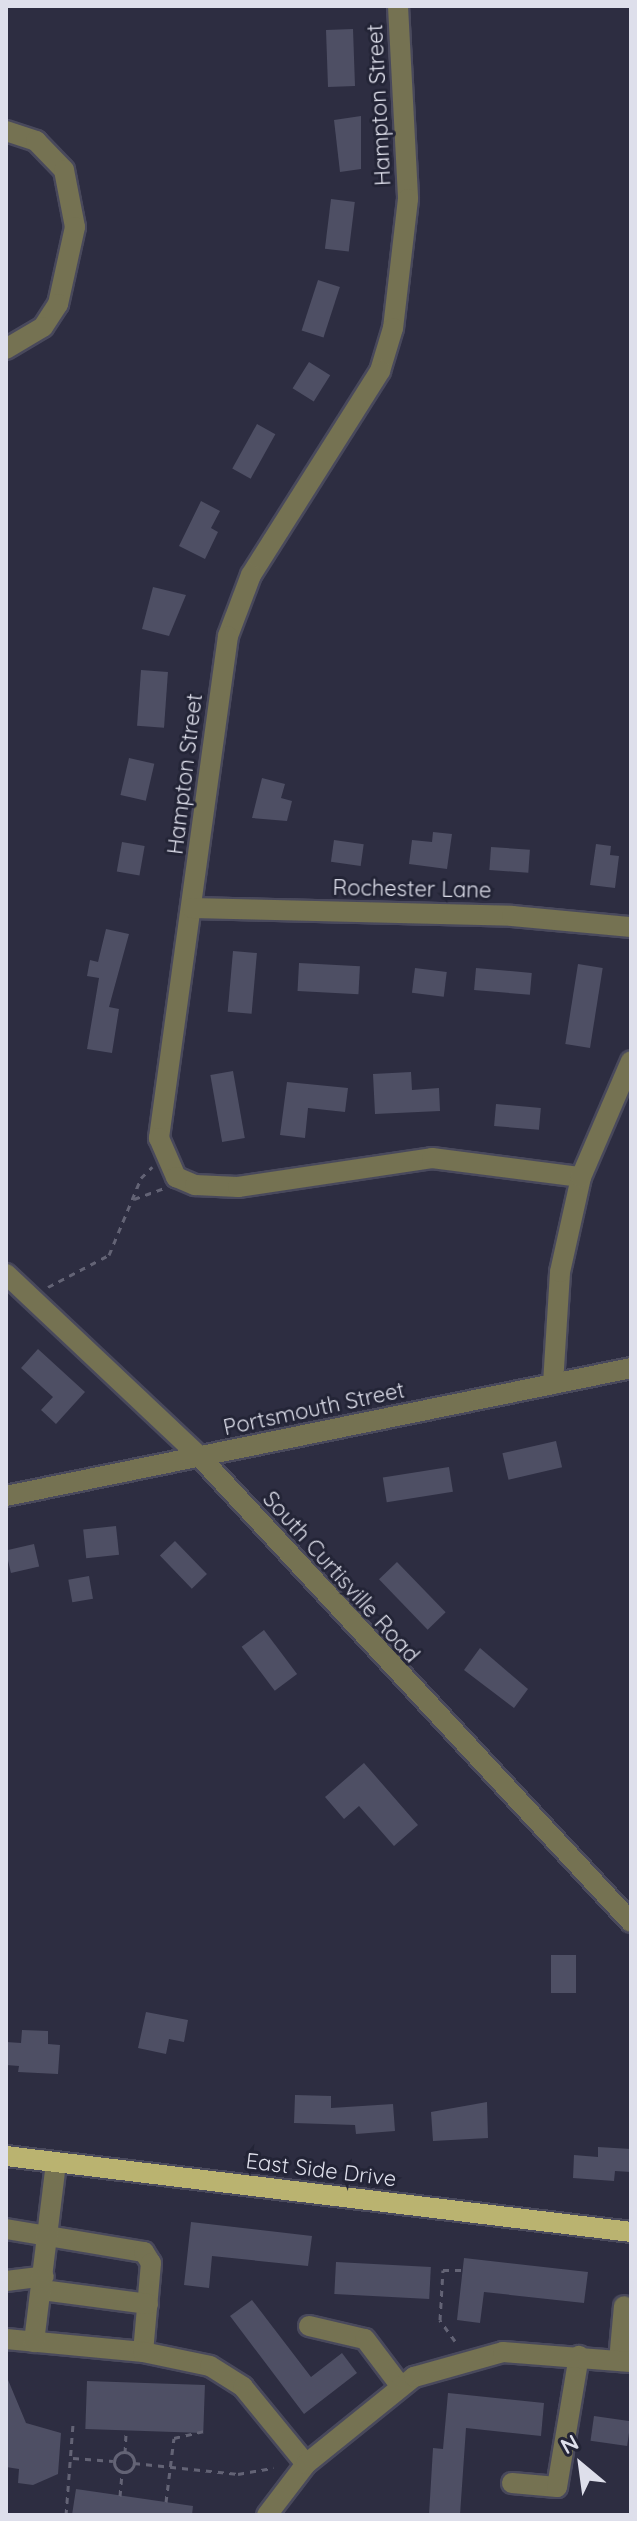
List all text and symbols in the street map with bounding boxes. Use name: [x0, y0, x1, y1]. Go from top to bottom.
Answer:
street label: Hampton Street: [362, 23, 396, 187]
street label: Hampton Street: [162, 692, 208, 856]
street label: Rochester Lane: [332, 874, 492, 904]
street label: Portsmouth Street: [221, 1377, 407, 1441]
street label: South Curtisville Road: [257, 1486, 425, 1668]
street label: East Side Drive: [244, 2148, 398, 2192]
north arrow: [541, 2425, 621, 2505]
text: N: [555, 2428, 583, 2460]

